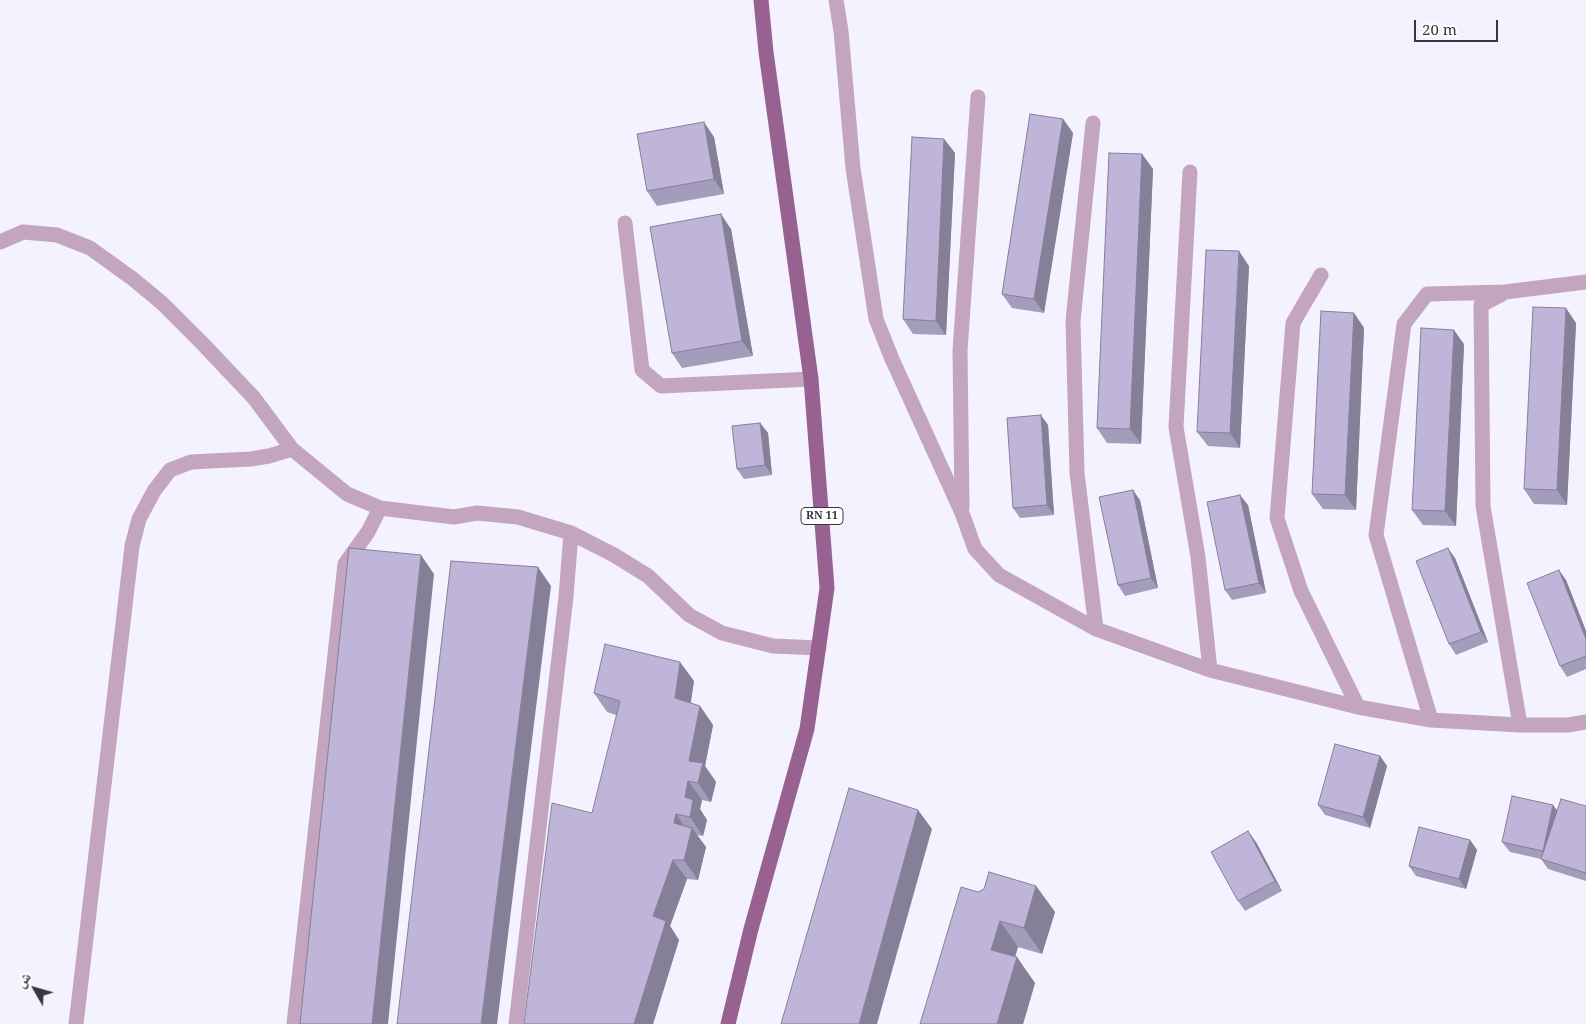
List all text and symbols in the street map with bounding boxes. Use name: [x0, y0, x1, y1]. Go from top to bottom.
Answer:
scale bar: [1416, 10, 1500, 42]
text: 20 m: [1422, 19, 1457, 39]
road number: RN 11: [801, 508, 843, 524]
north arrow: [10, 964, 60, 1014]
text: ش: [11, 968, 35, 991]

